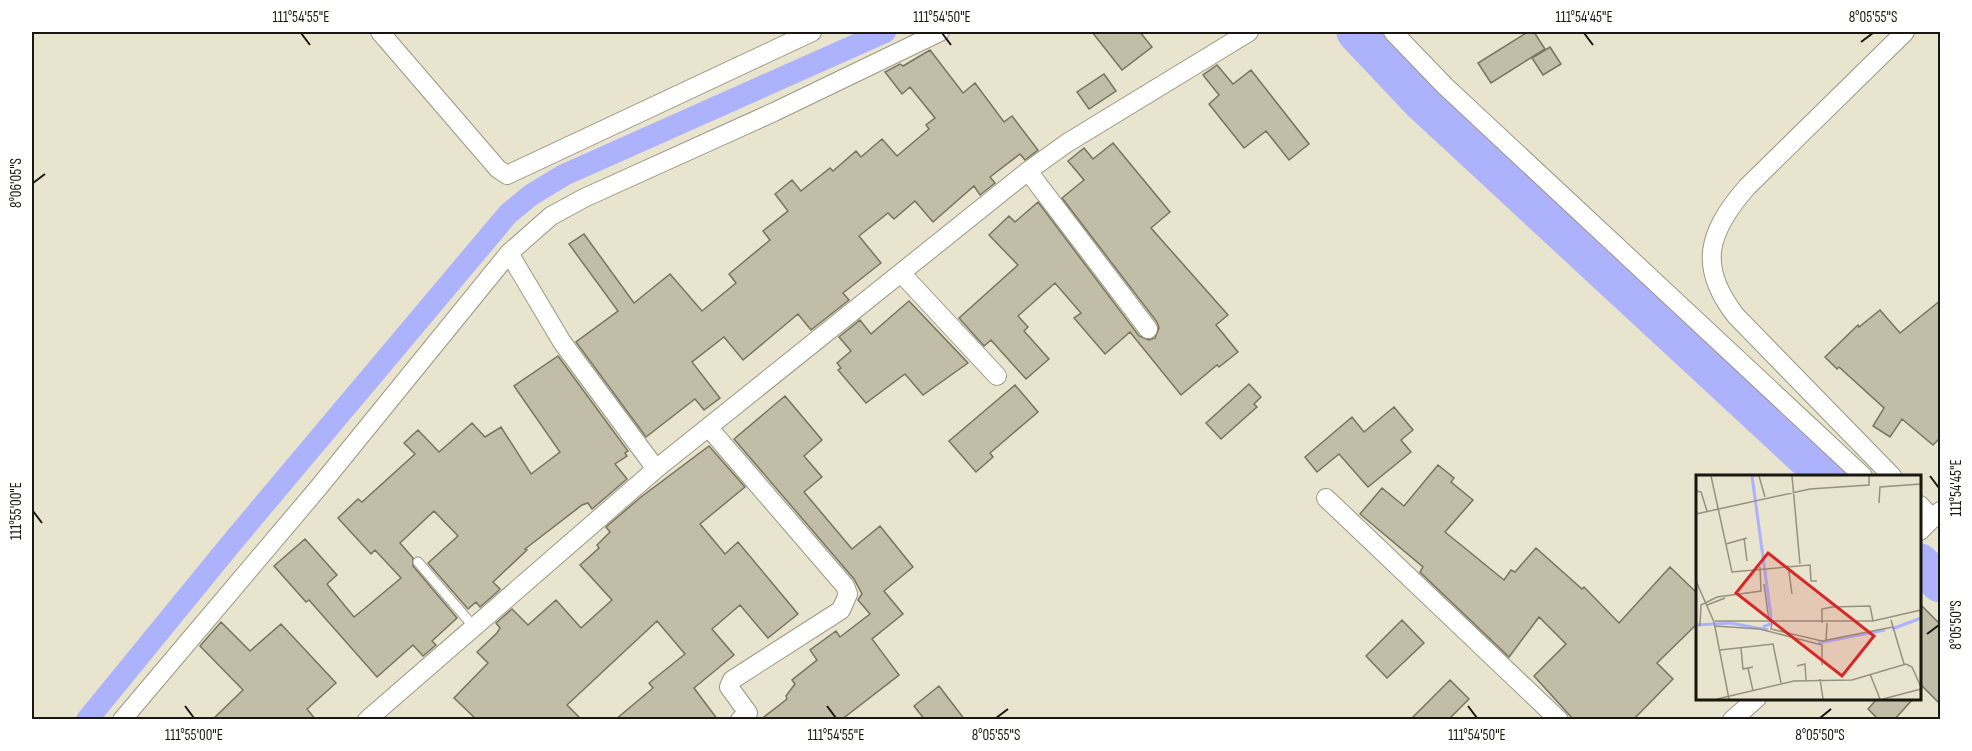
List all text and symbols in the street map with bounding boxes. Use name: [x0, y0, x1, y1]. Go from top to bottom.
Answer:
text: 111°54'55"E: [273, 8, 329, 27]
text: 111°54'50"E: [913, 8, 971, 27]
text: 111°54'45"E: [1555, 8, 1613, 27]
text: 8°05'55"S: [1849, 8, 1897, 27]
text: 8°06'05"S: [7, 158, 26, 208]
text: 111°54'45"E: [1947, 459, 1966, 517]
inset map: [1696, 475, 1921, 700]
text: 111°55'00"E: [7, 482, 26, 540]
text: 8°05'50"S: [1947, 600, 1966, 650]
text: 111°55'00"E: [165, 726, 223, 745]
text: 111°54'55"E: [808, 726, 864, 745]
text: 8°05'55"S: [972, 726, 1020, 745]
text: 111°54'50"E: [1448, 726, 1506, 745]
text: 8°05'50"S: [1795, 726, 1845, 745]

